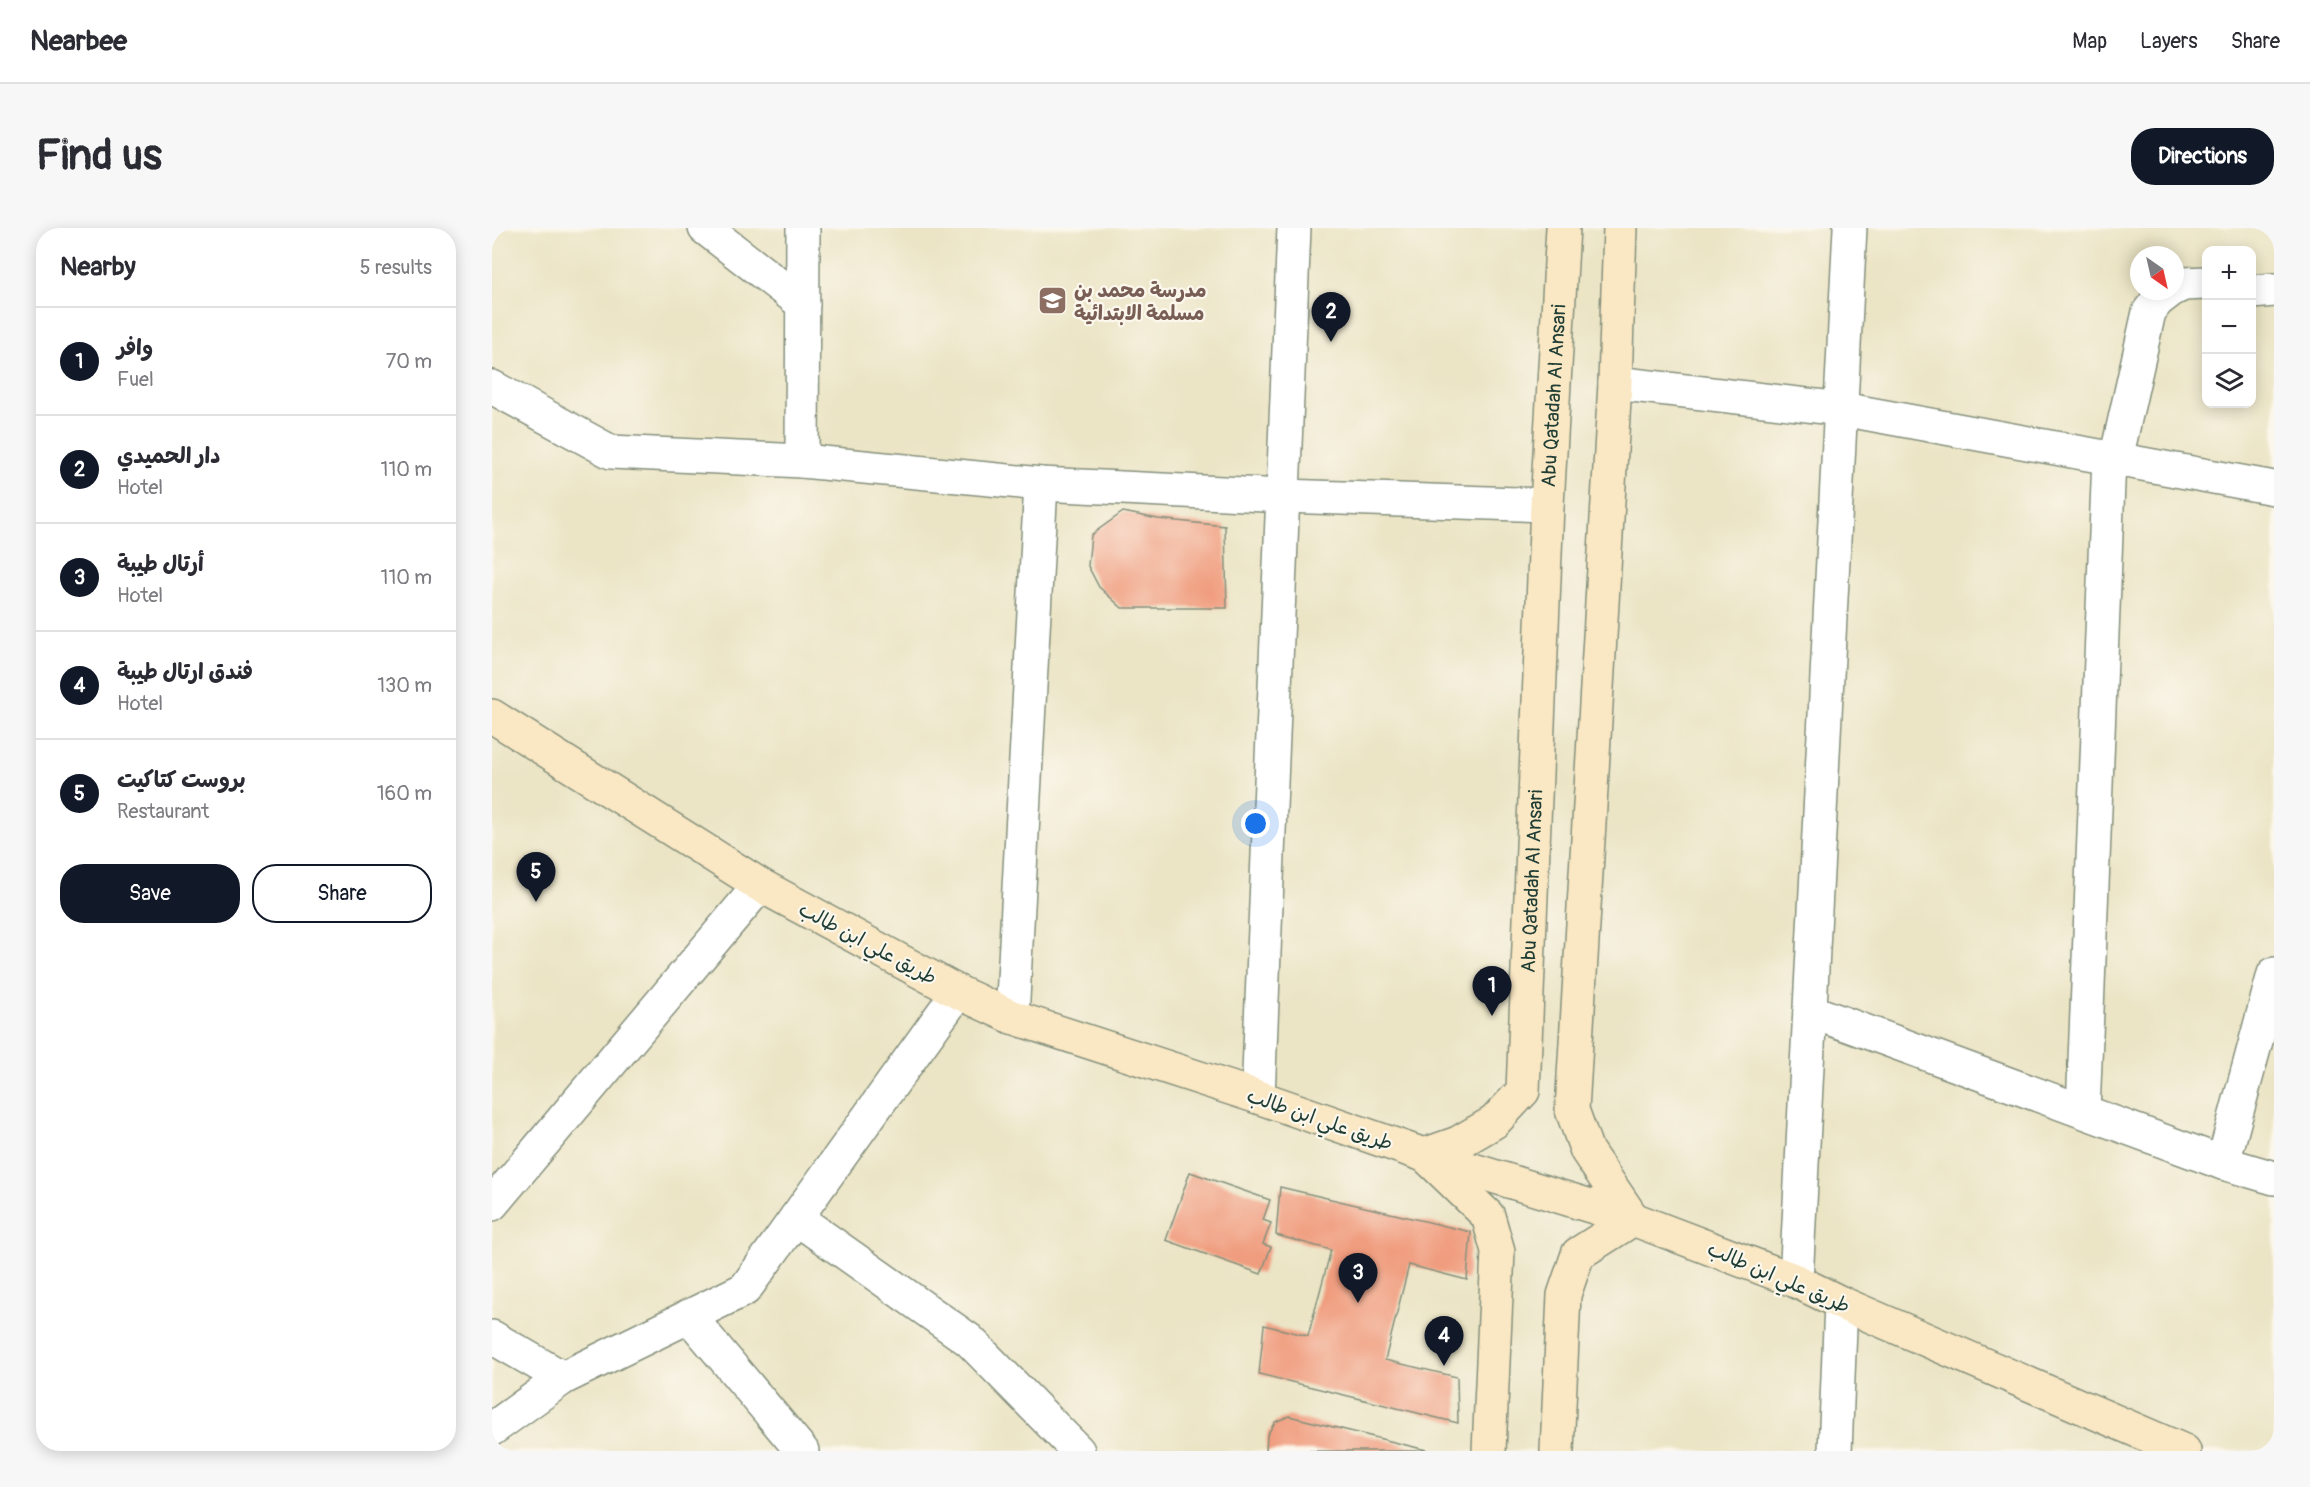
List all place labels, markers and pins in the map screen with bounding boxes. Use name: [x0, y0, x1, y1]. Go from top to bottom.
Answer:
place label: مدرسة محمد بن مسلمة الابتدائية: [1074, 278, 1207, 326]
school or university icon: مدرسة محمد بن مسلمة الابتدائية: [1037, 285, 1069, 317]
pin: 2: [1312, 292, 1350, 342]
pin: 5: [516, 852, 555, 902]
pin: 1: [1472, 966, 1512, 1016]
pin: 3: [1338, 1254, 1378, 1303]
pin: 4: [1424, 1316, 1464, 1366]

